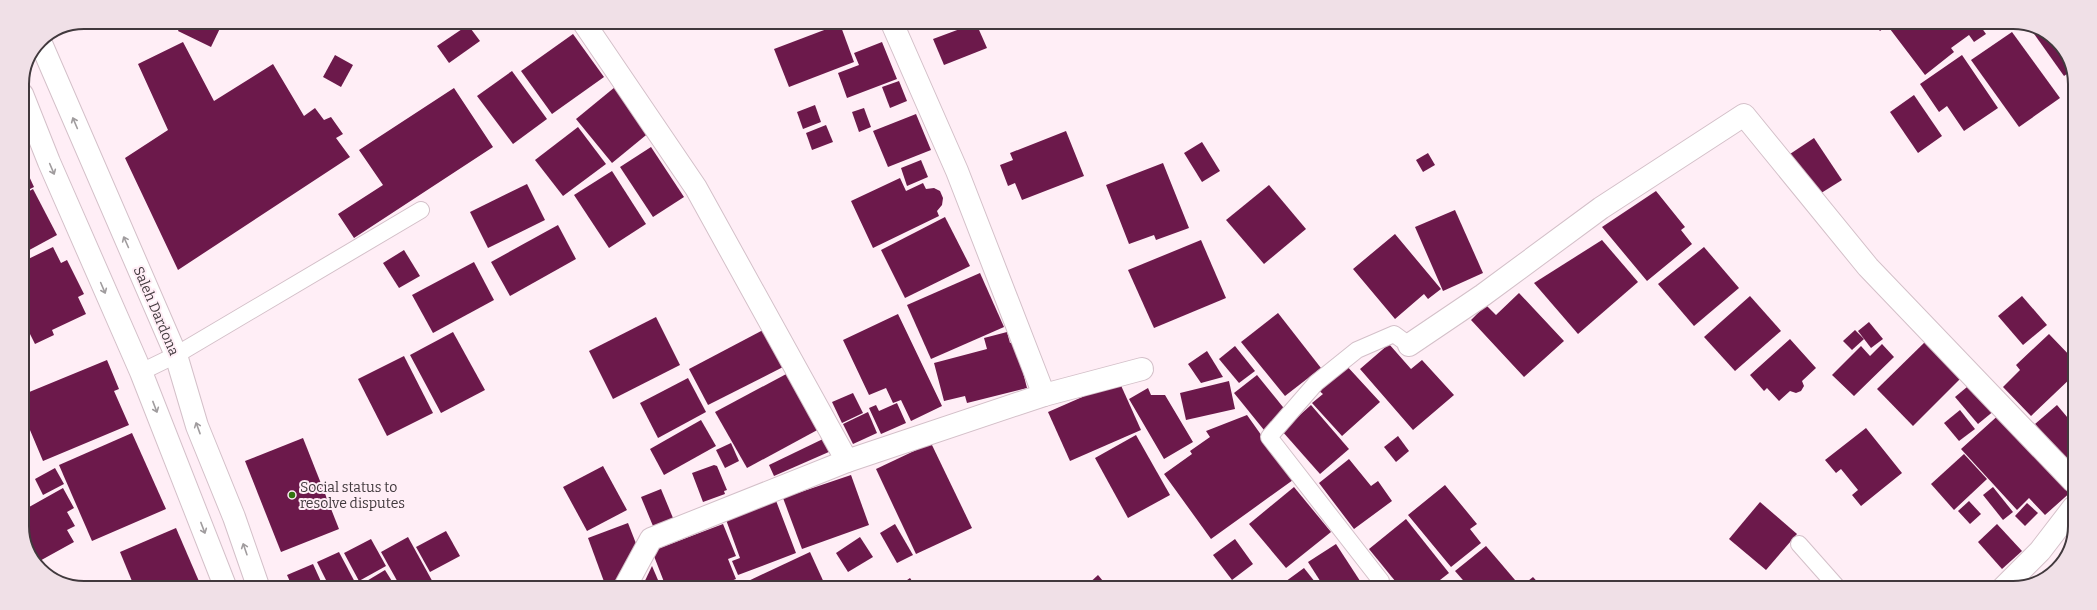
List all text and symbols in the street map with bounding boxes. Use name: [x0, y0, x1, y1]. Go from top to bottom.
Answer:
one-way arrow: [70, 117, 78, 129]
one-way arrow: [49, 162, 57, 174]
one-way arrow: [122, 236, 129, 248]
street label: Saleh Dardona: [130, 264, 183, 358]
one-way arrow: [100, 282, 108, 294]
one-way arrow: [152, 401, 159, 413]
one-way arrow: [194, 423, 202, 435]
place label: Social status to resolve disputes: [300, 479, 405, 512]
marker: Social status to resolve disputes: [287, 490, 297, 500]
one-way arrow: [199, 522, 207, 534]
one-way arrow: [241, 544, 249, 556]

